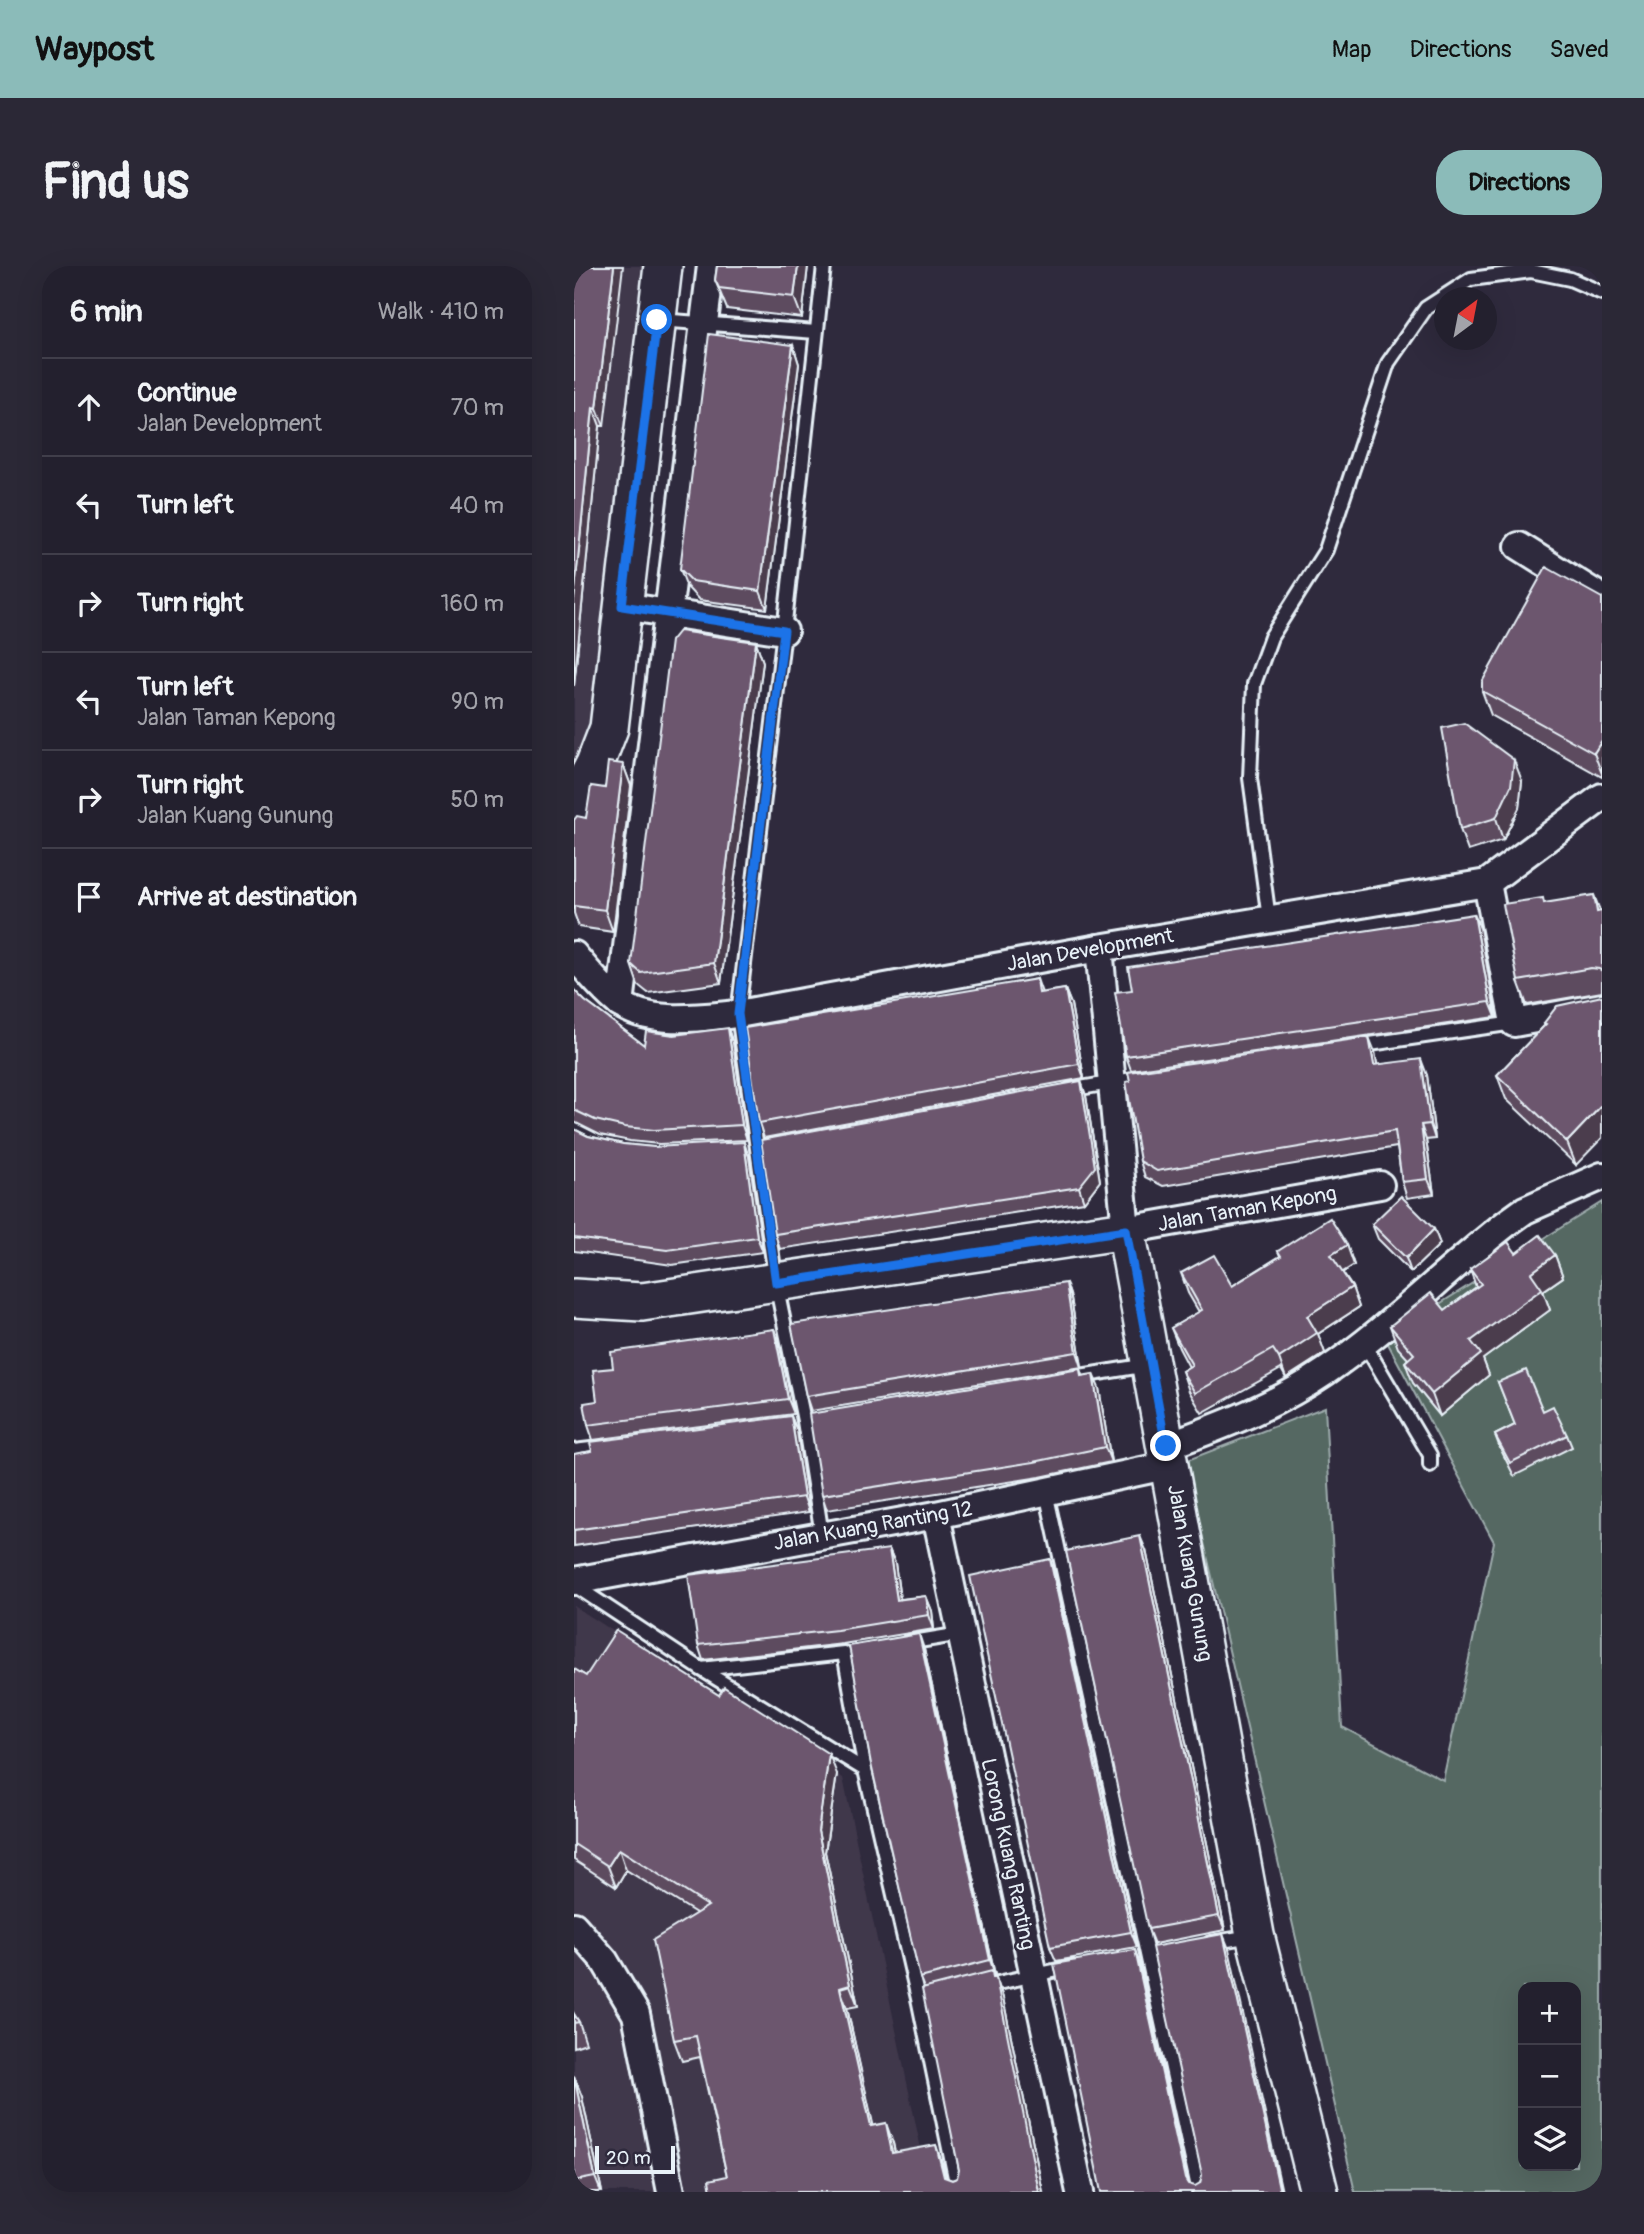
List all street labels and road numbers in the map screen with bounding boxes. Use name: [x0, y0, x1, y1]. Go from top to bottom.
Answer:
street label: Jalan Development: [1005, 922, 1176, 978]
street label: Jalan Taman Kepong: [1155, 1180, 1339, 1238]
street label: Jalan Kuang Gunung: [1161, 1482, 1219, 1664]
street label: Jalan Kuang Ranting 12: [771, 1495, 975, 1557]
street label: Lorong Kuang Ranting: [975, 1756, 1041, 1952]

